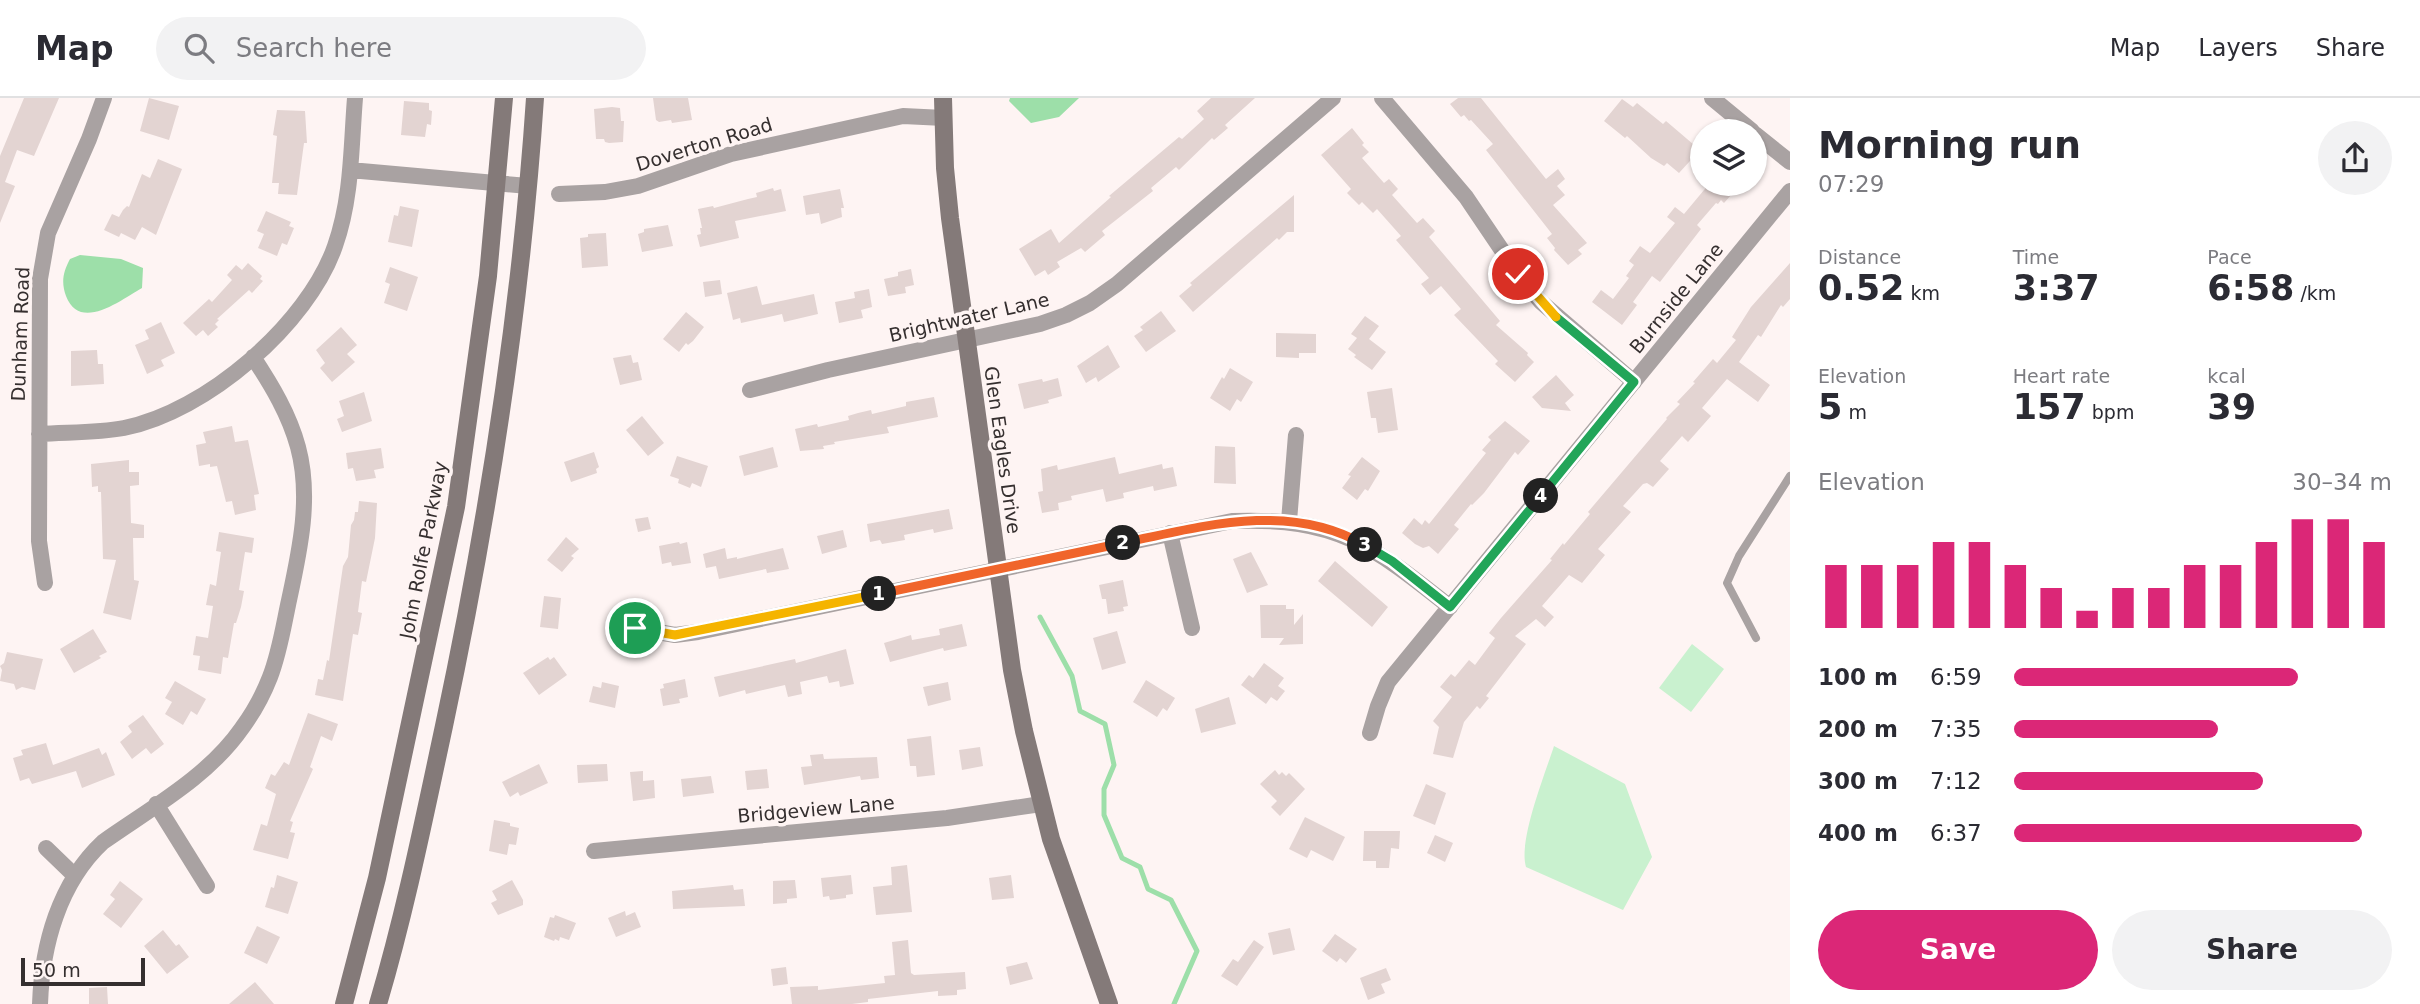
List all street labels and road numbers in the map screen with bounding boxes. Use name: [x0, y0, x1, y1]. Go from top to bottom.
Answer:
street label: Doverton Road: [633, 113, 775, 175]
street label: Burnside Lane: [1625, 238, 1727, 358]
street label: Dunham Road: [7, 266, 33, 402]
street label: Brightwater Lane: [887, 288, 1051, 346]
street label: Glen Eagles Drive: [980, 365, 1026, 535]
street label: John Rolfe Parkway: [395, 459, 451, 642]
street label: Bridgeview Lane: [736, 791, 896, 827]

